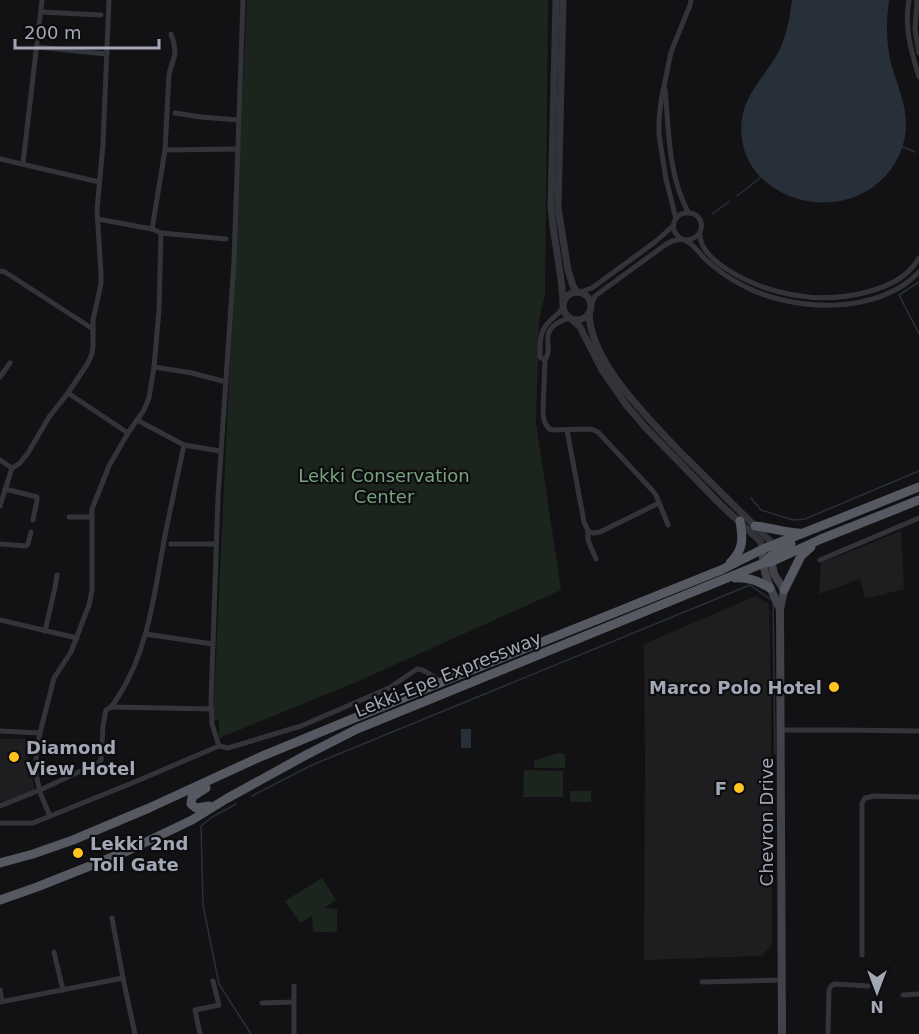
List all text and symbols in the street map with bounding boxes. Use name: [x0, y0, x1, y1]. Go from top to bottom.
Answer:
scale bar: [15, 12, 159, 50]
text: 200 m: [24, 22, 82, 43]
park label: Lekki Conservation Center: [298, 465, 470, 507]
street label: Lekki-Epe Expressway: [352, 627, 545, 721]
place label: Marco Polo Hotel: [649, 677, 822, 698]
marker: Marco Polo Hotel: [827, 680, 841, 694]
place label: Diamond View Hotel: [26, 737, 135, 779]
marker: Diamond View Hotel: [7, 750, 21, 764]
street label: Chevron Drive: [756, 758, 777, 886]
place label: F: [715, 778, 727, 799]
marker: F: [732, 781, 746, 795]
place label: Lekki 2nd Toll Gate: [90, 833, 188, 875]
marker: Lekki 2nd Toll Gate: [71, 846, 85, 860]
north arrow: [847, 962, 907, 1022]
text: N: [870, 997, 884, 1016]

